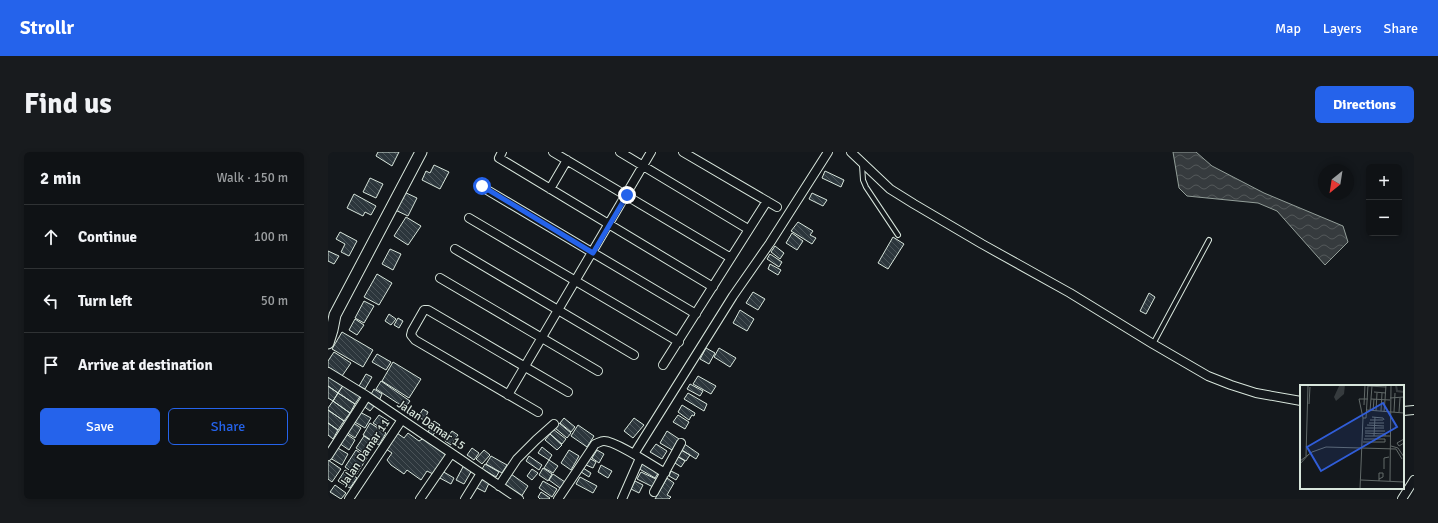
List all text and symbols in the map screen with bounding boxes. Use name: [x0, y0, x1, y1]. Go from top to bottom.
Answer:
text: Strollr: [20, 16, 74, 40]
text: Map: [1275, 20, 1301, 37]
text: Layers: [1323, 20, 1362, 37]
text: Share: [1384, 20, 1418, 37]
button: Directions: [1315, 86, 1414, 123]
text: Find us: [24, 87, 112, 121]
north arrow: [1318, 164, 1354, 200]
map controls: [1366, 164, 1402, 236]
button: +: [1366, 164, 1402, 200]
text: 2 min: [40, 168, 81, 189]
text: Walk · 150 m: [217, 170, 288, 186]
route start: [473, 177, 491, 195]
route end: [618, 186, 636, 204]
button: −: [1366, 200, 1402, 236]
icon: ahead: [40, 226, 62, 248]
text: Continue: [78, 228, 137, 246]
text: 100 m: [254, 229, 288, 245]
icon: left: [40, 290, 62, 312]
text: Turn left: [78, 292, 132, 310]
text: 50 m: [261, 293, 288, 309]
icon: arrive: [40, 354, 62, 376]
text: Arrive at destination: [78, 356, 213, 374]
inset map: [1300, 385, 1404, 489]
street label: Jalan Damar 15: [394, 397, 468, 453]
button: Save: [40, 408, 160, 445]
button: Share: [168, 408, 288, 445]
street label: Jalan Damar 11: [337, 416, 393, 490]

